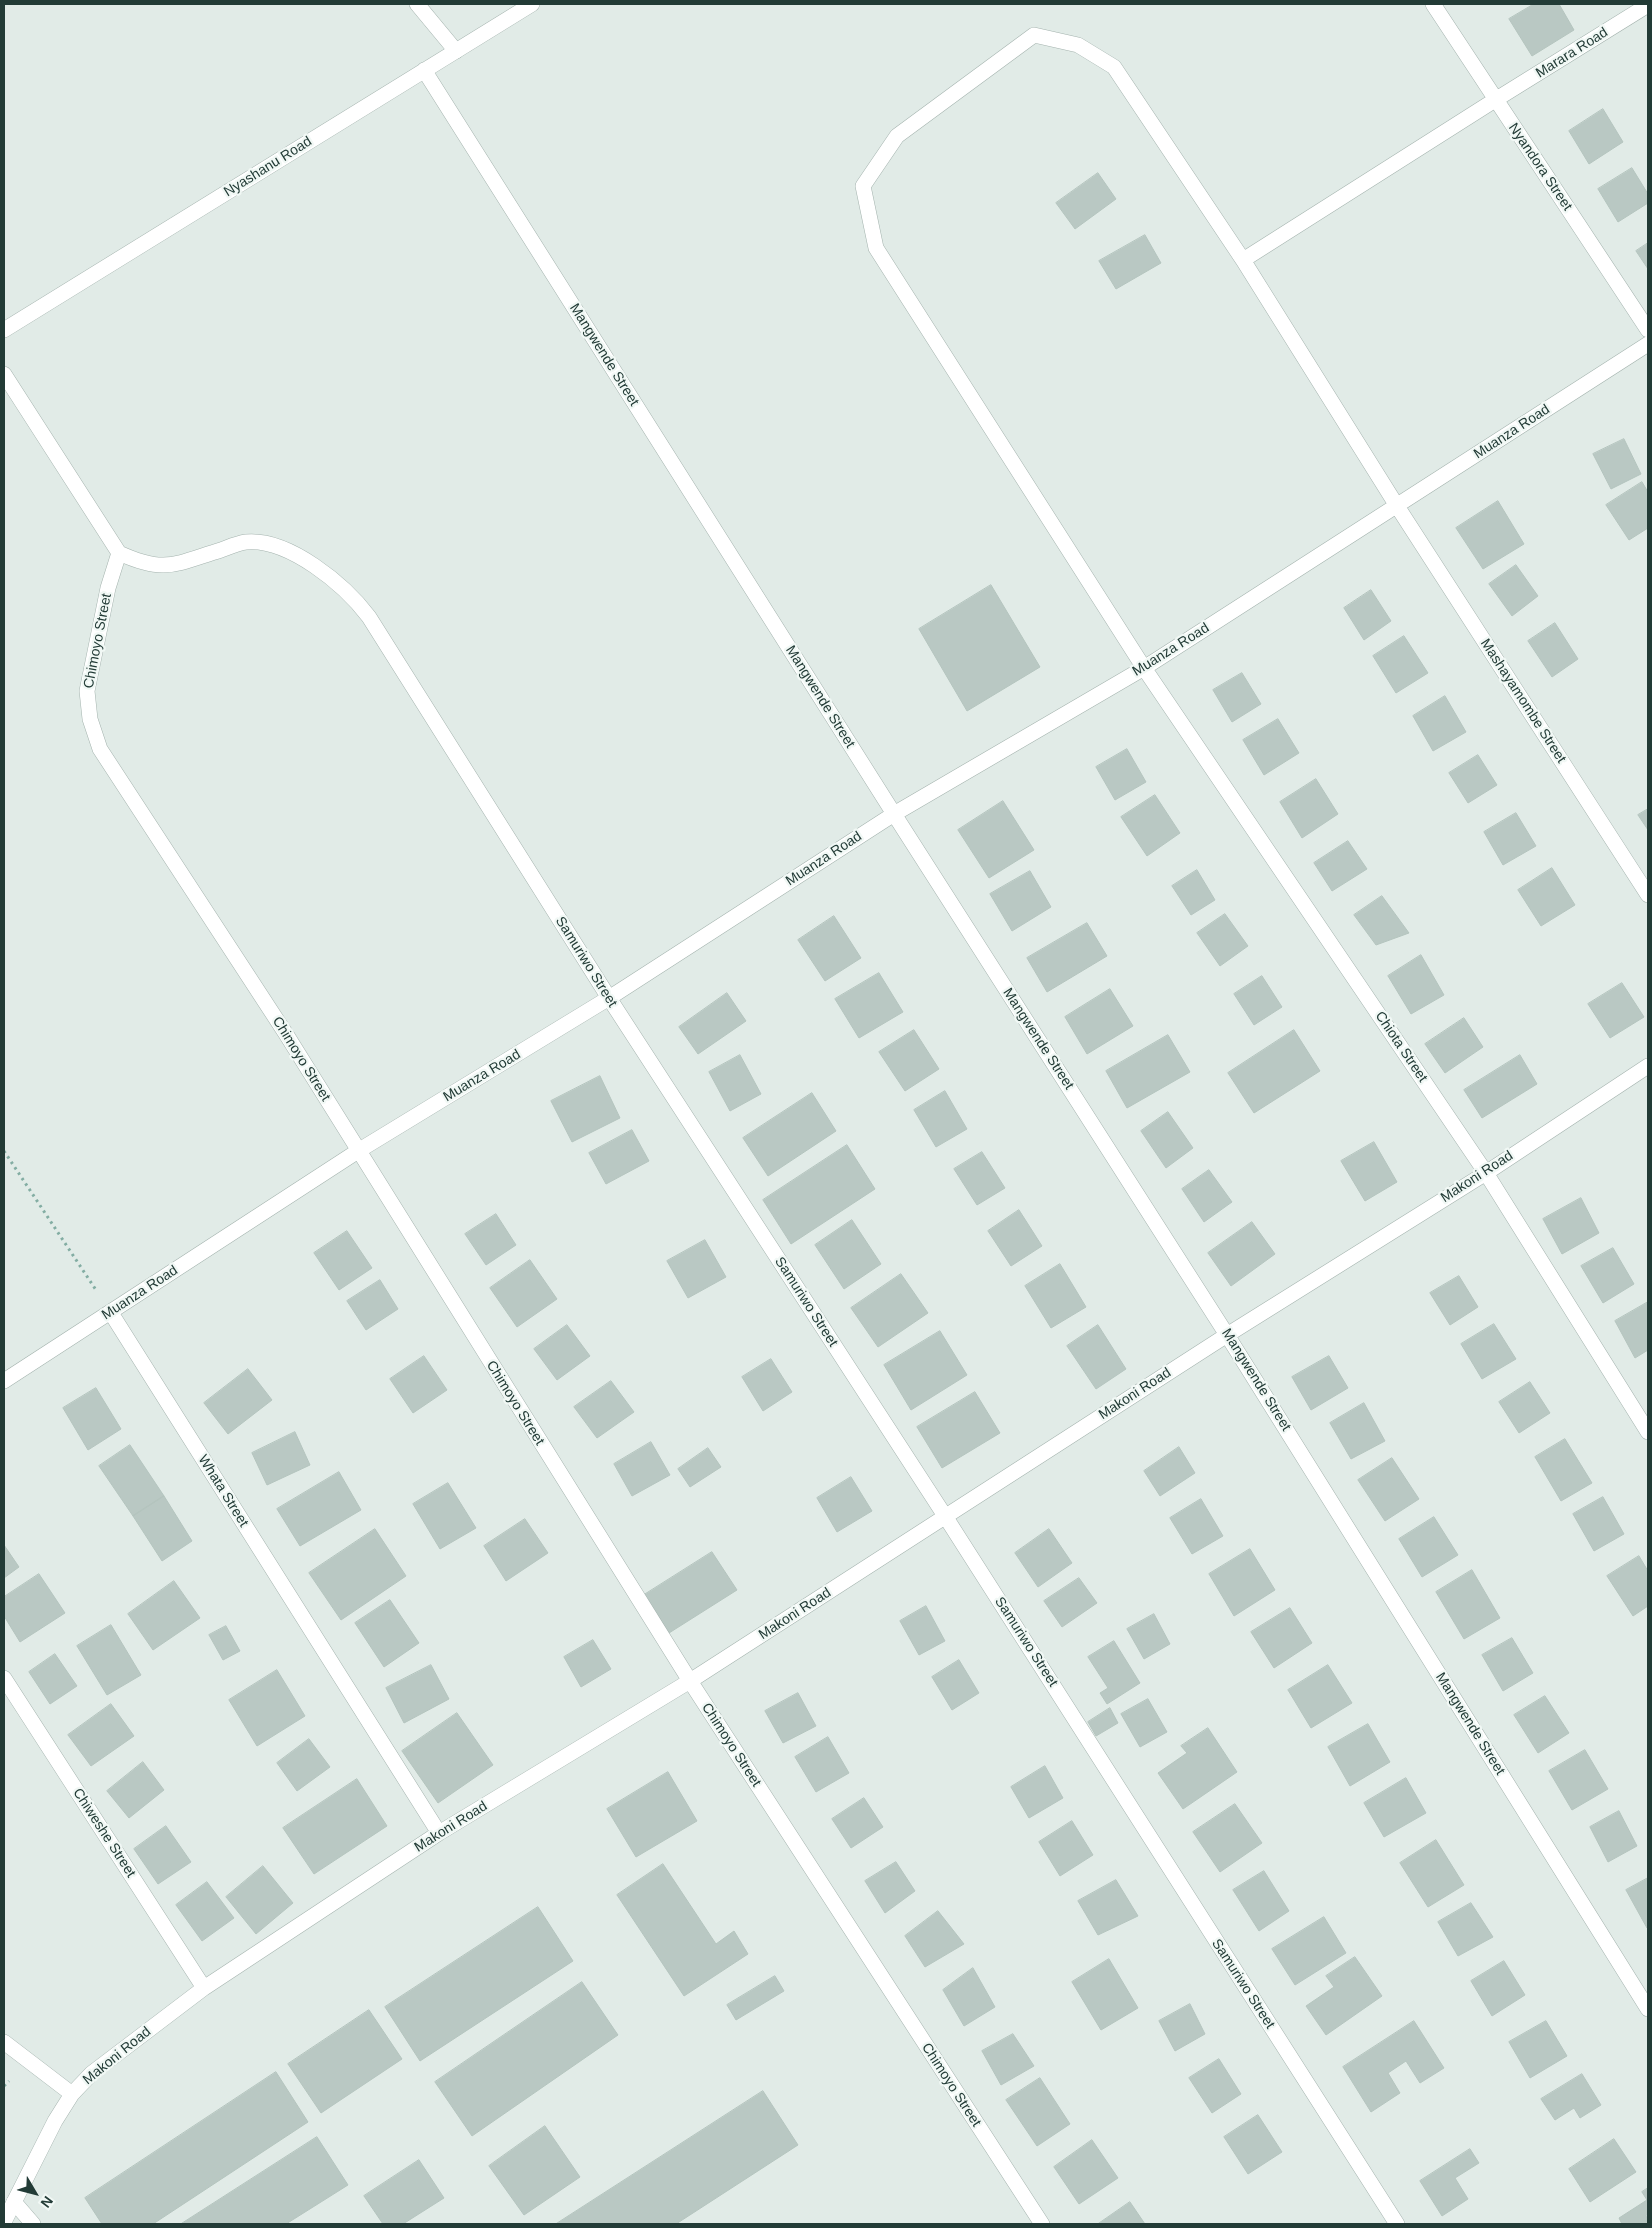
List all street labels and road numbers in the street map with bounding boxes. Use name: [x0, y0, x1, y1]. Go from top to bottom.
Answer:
street label: Marara Road: [1533, 24, 1611, 82]
street label: Nyandora Street: [1505, 120, 1575, 214]
street label: Nyashanu Road: [221, 133, 315, 201]
street label: Mangwende Street: [566, 301, 642, 409]
street label: Muanza Road: [1471, 401, 1553, 463]
street label: Chimoyo Street: [81, 592, 115, 690]
street label: Muanza Road: [1130, 620, 1212, 680]
street label: Mashayamombe Street: [1477, 636, 1569, 766]
street label: Mangwende Street: [782, 643, 858, 751]
street label: Muanza Road: [783, 828, 865, 890]
street label: Samuriwo Street: [551, 914, 621, 1010]
street label: Mangwende Street: [999, 985, 1077, 1093]
street label: Chiota Street: [1371, 1008, 1431, 1086]
street label: Chimoyo Street: [268, 1014, 334, 1104]
street label: Muanza Road: [440, 1046, 524, 1106]
street label: Makoni Road: [1438, 1147, 1516, 1207]
street label: Samuriwo Street: [771, 1254, 841, 1350]
street label: Muanza Road: [99, 1262, 181, 1324]
street label: Mangwende Street: [1218, 1326, 1294, 1434]
street label: Chimoyo Street: [482, 1358, 548, 1448]
street label: Makoni Road: [1096, 1364, 1174, 1424]
street label: Whata Street: [194, 1452, 252, 1530]
street label: Makoni Road: [756, 1584, 834, 1644]
street label: Samuriwo Street: [991, 1594, 1061, 1690]
street label: Mangwende Street: [1432, 1670, 1508, 1778]
street label: Chimoyo Street: [698, 1700, 764, 1790]
street label: Chiweshe Street: [69, 1785, 139, 1881]
street label: Makoni Road: [412, 1798, 490, 1856]
street label: Samuriwo Street: [1208, 1936, 1278, 2032]
street label: Makoni Road: [80, 2024, 154, 2088]
street label: Chimoyo Street: [918, 2040, 984, 2130]

